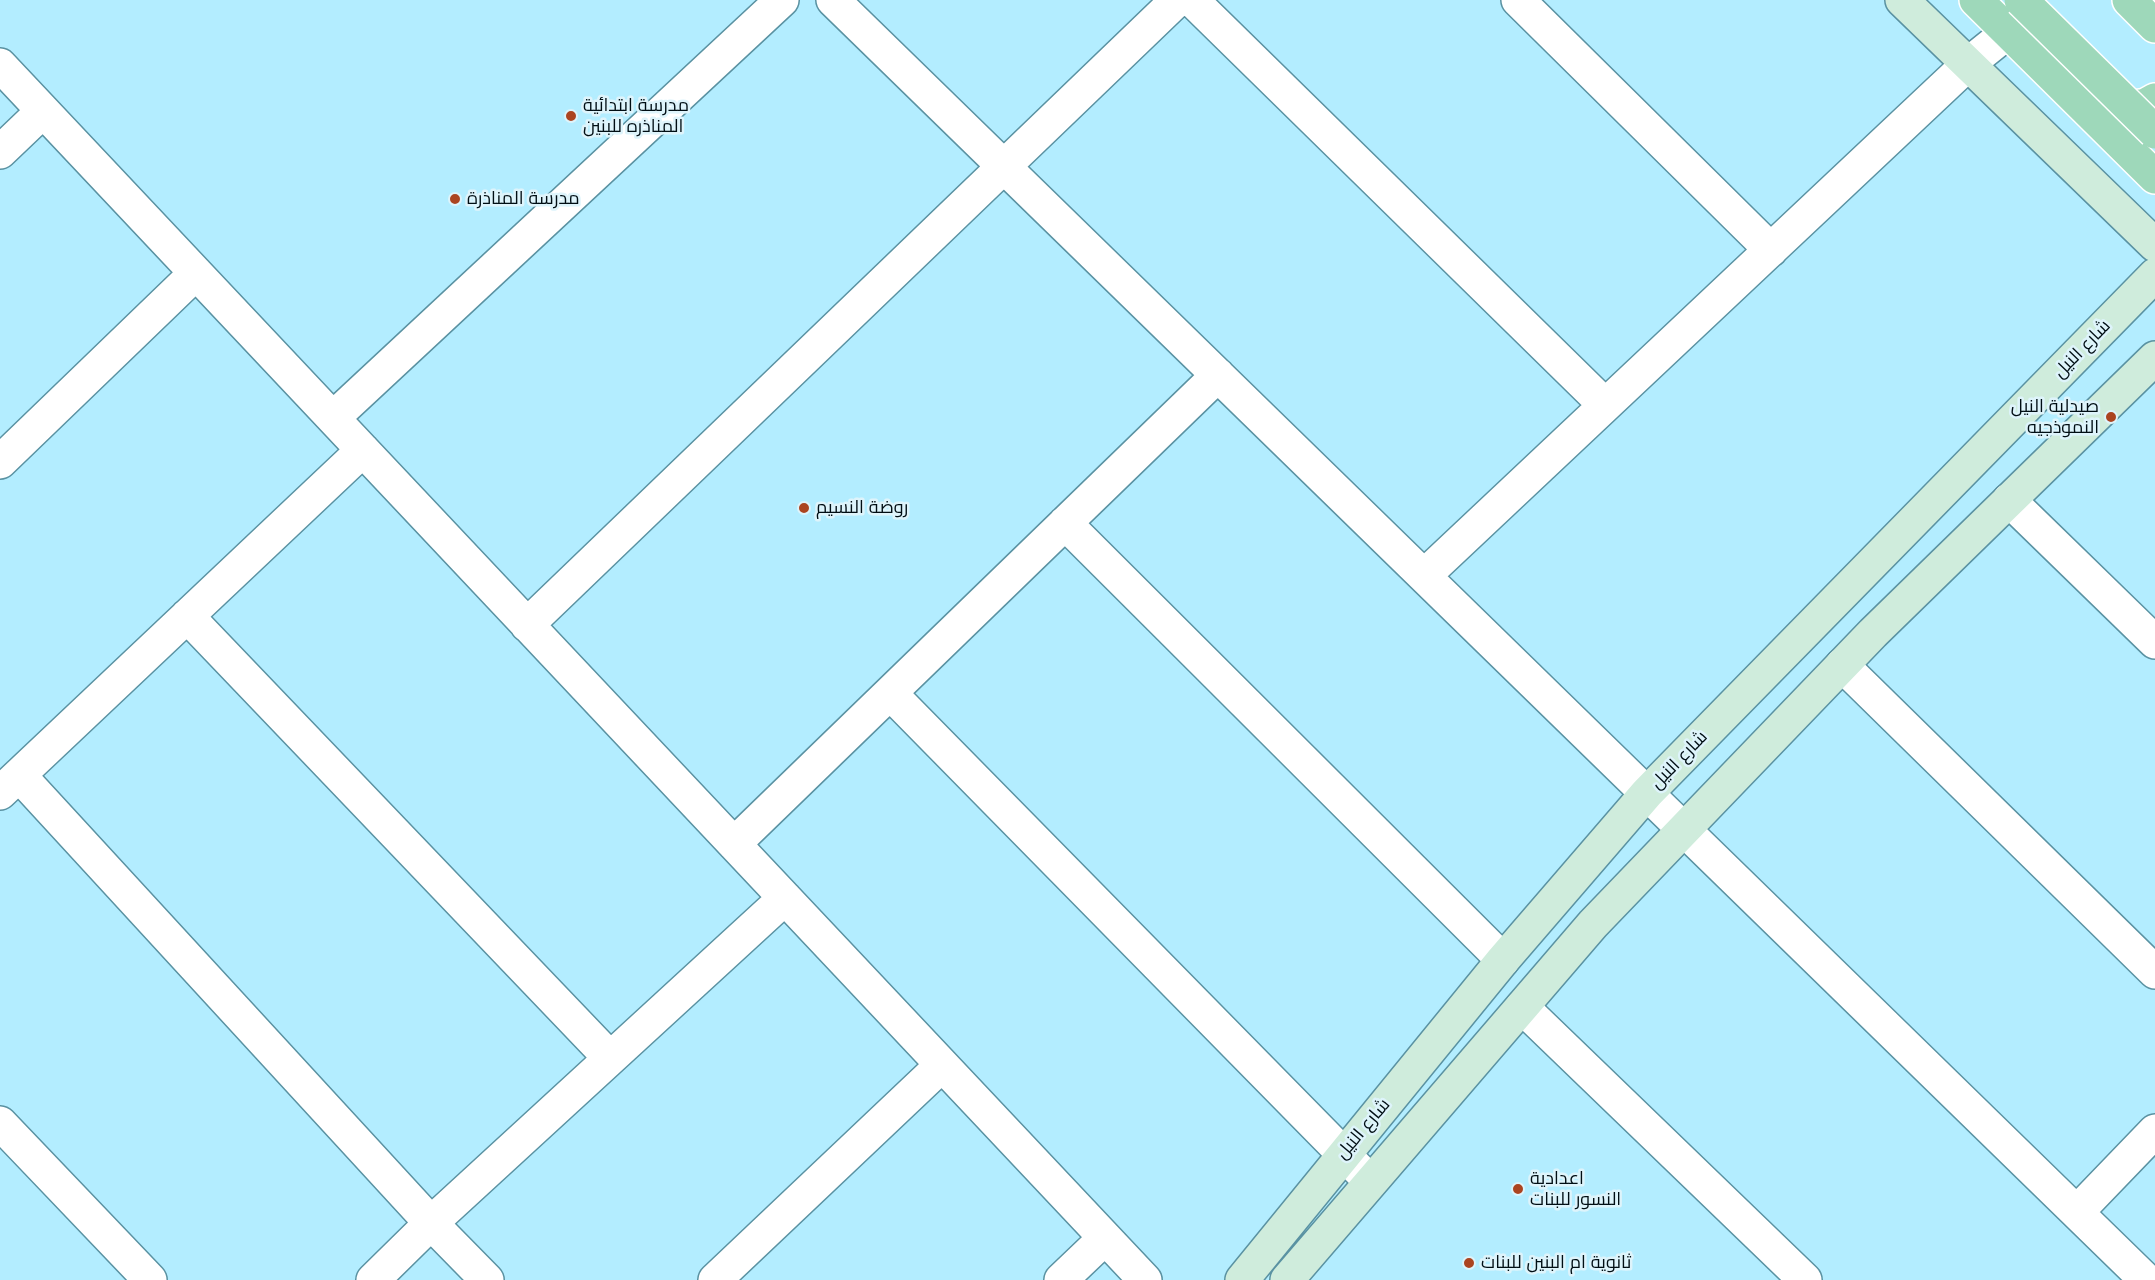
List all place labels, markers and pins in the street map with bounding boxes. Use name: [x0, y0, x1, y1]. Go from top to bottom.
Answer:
place label: مدرسة ابتدائية المناذره للبنين: [583, 95, 689, 138]
marker: مدرسة ابتدائية المناذره للبنين: [564, 109, 578, 123]
place label: مدرسة المناذرة: [467, 188, 580, 210]
marker: مدرسة المناذرة: [448, 192, 462, 206]
place label: صيدلية النيل النموذجيه: [2011, 396, 2099, 438]
marker: صيدلية النيل النموذجيه: [2104, 410, 2118, 424]
place label: روضة النسيم: [816, 497, 908, 519]
marker: روضة النسيم: [797, 501, 811, 515]
place label: اعدادية النسور للبنات: [1530, 1168, 1621, 1210]
marker: اعدادية النسور للبنات: [1511, 1182, 1525, 1196]
place label: ثانوية ام البنين للبنات: [1481, 1252, 1631, 1274]
marker: ثانوية ام البنين للبنات: [1462, 1256, 1476, 1270]

